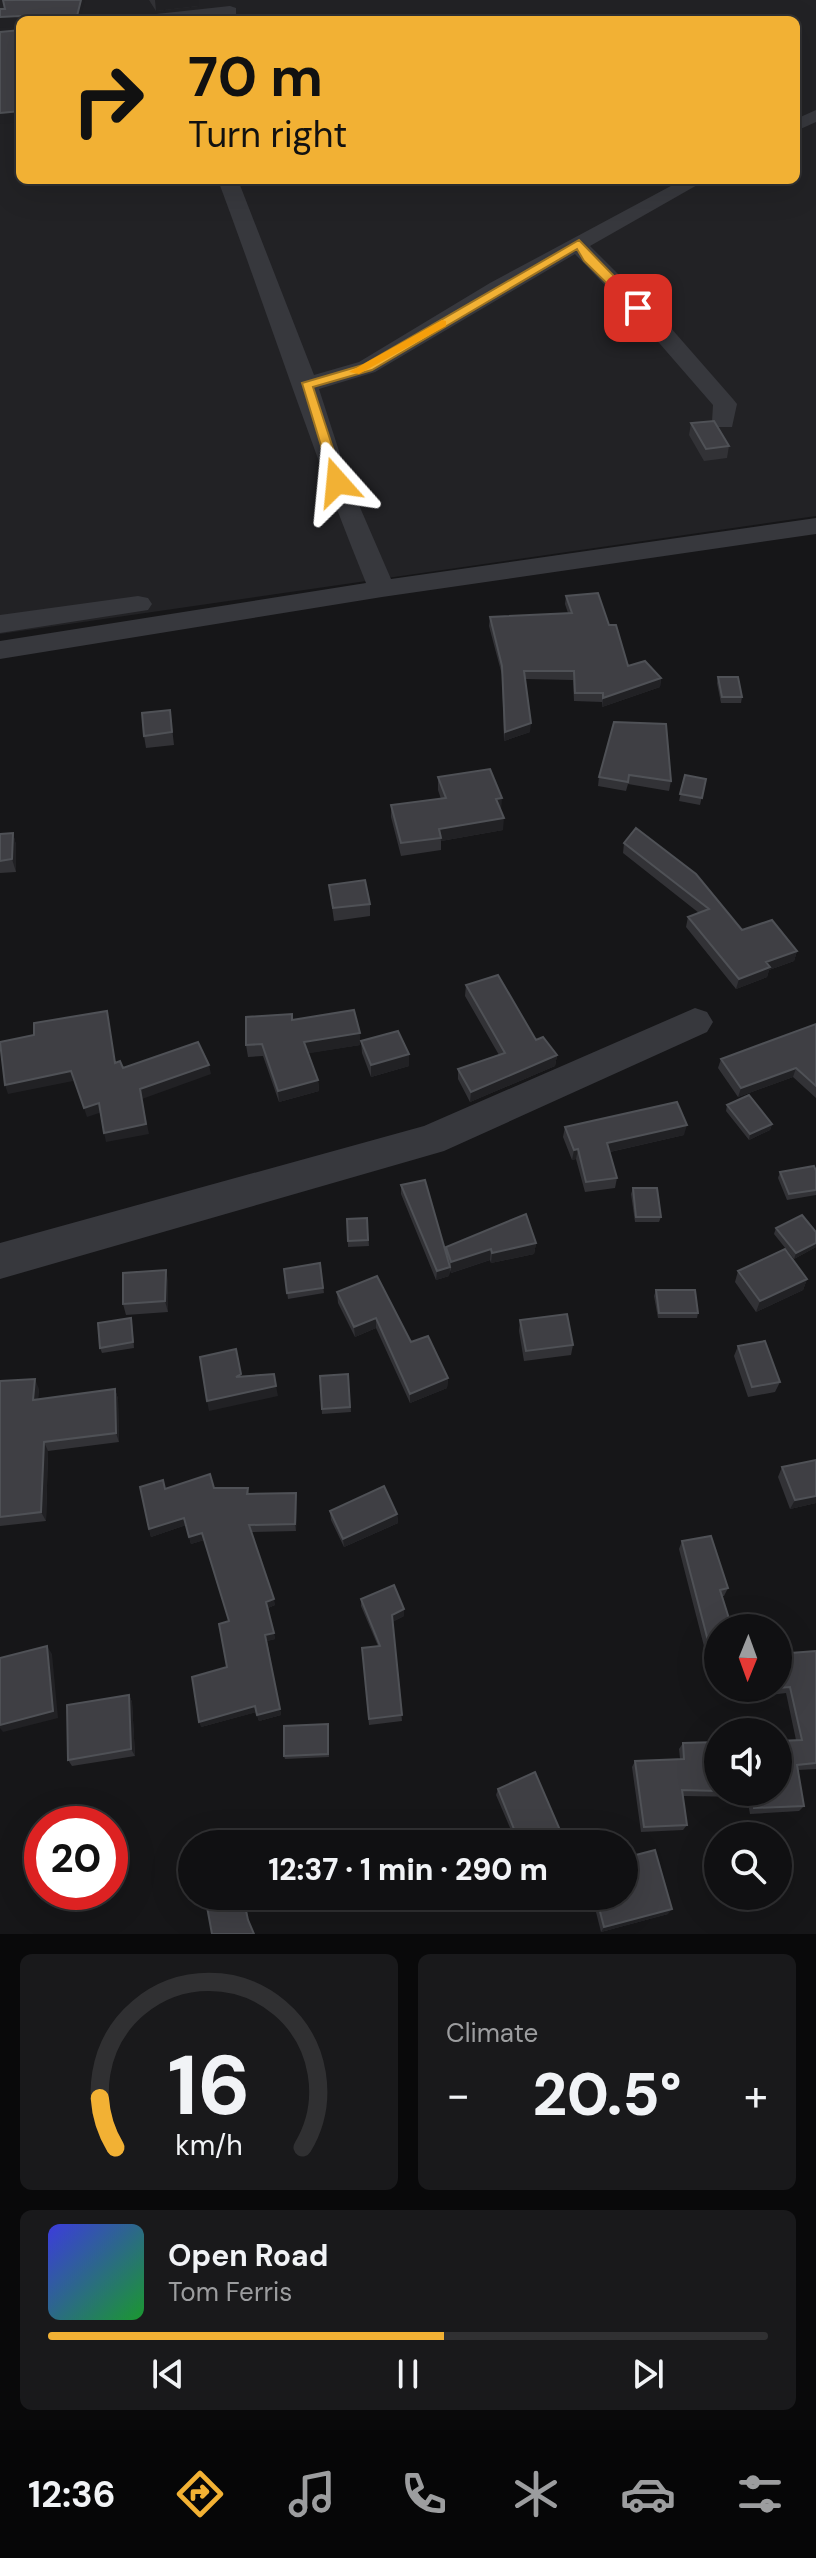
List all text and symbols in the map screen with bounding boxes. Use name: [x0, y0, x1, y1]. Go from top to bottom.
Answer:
text: 70 m: [188, 40, 323, 113]
icon: right: [56, 48, 160, 152]
text: Turn right: [188, 111, 347, 158]
pin: [604, 274, 672, 342]
icon: arrive: [616, 286, 660, 330]
position arrow: [295, 440, 379, 524]
north arrow: [704, 1614, 792, 1702]
map controls: [704, 1614, 792, 1910]
button: sound: [704, 1718, 792, 1806]
speed limit sign: 20: [24, 1806, 128, 1910]
button: search: [704, 1822, 792, 1910]
text: 12:37 · 1 min · 290 m: [268, 1850, 548, 1889]
text: Climate: [446, 2016, 538, 2050]
text: 16: [167, 2031, 251, 2140]
text: 20.5°: [532, 2055, 682, 2134]
text: −: [446, 2066, 470, 2124]
text: +: [744, 2066, 768, 2124]
text: km/h: [175, 2127, 243, 2164]
text: Open Road: [168, 2236, 328, 2275]
text: Tom Ferris: [168, 2275, 292, 2309]
icon: previous: [146, 2352, 190, 2396]
icon: pause: [386, 2352, 430, 2396]
icon: next: [626, 2352, 670, 2396]
icon: directions: [172, 2466, 228, 2522]
icon: music: [284, 2466, 340, 2522]
icon: phone: [396, 2466, 452, 2522]
icon: climate: [508, 2466, 564, 2522]
icon: car: [620, 2466, 676, 2522]
icon: filters: [732, 2466, 788, 2522]
text: 12:36: [28, 2471, 116, 2518]

